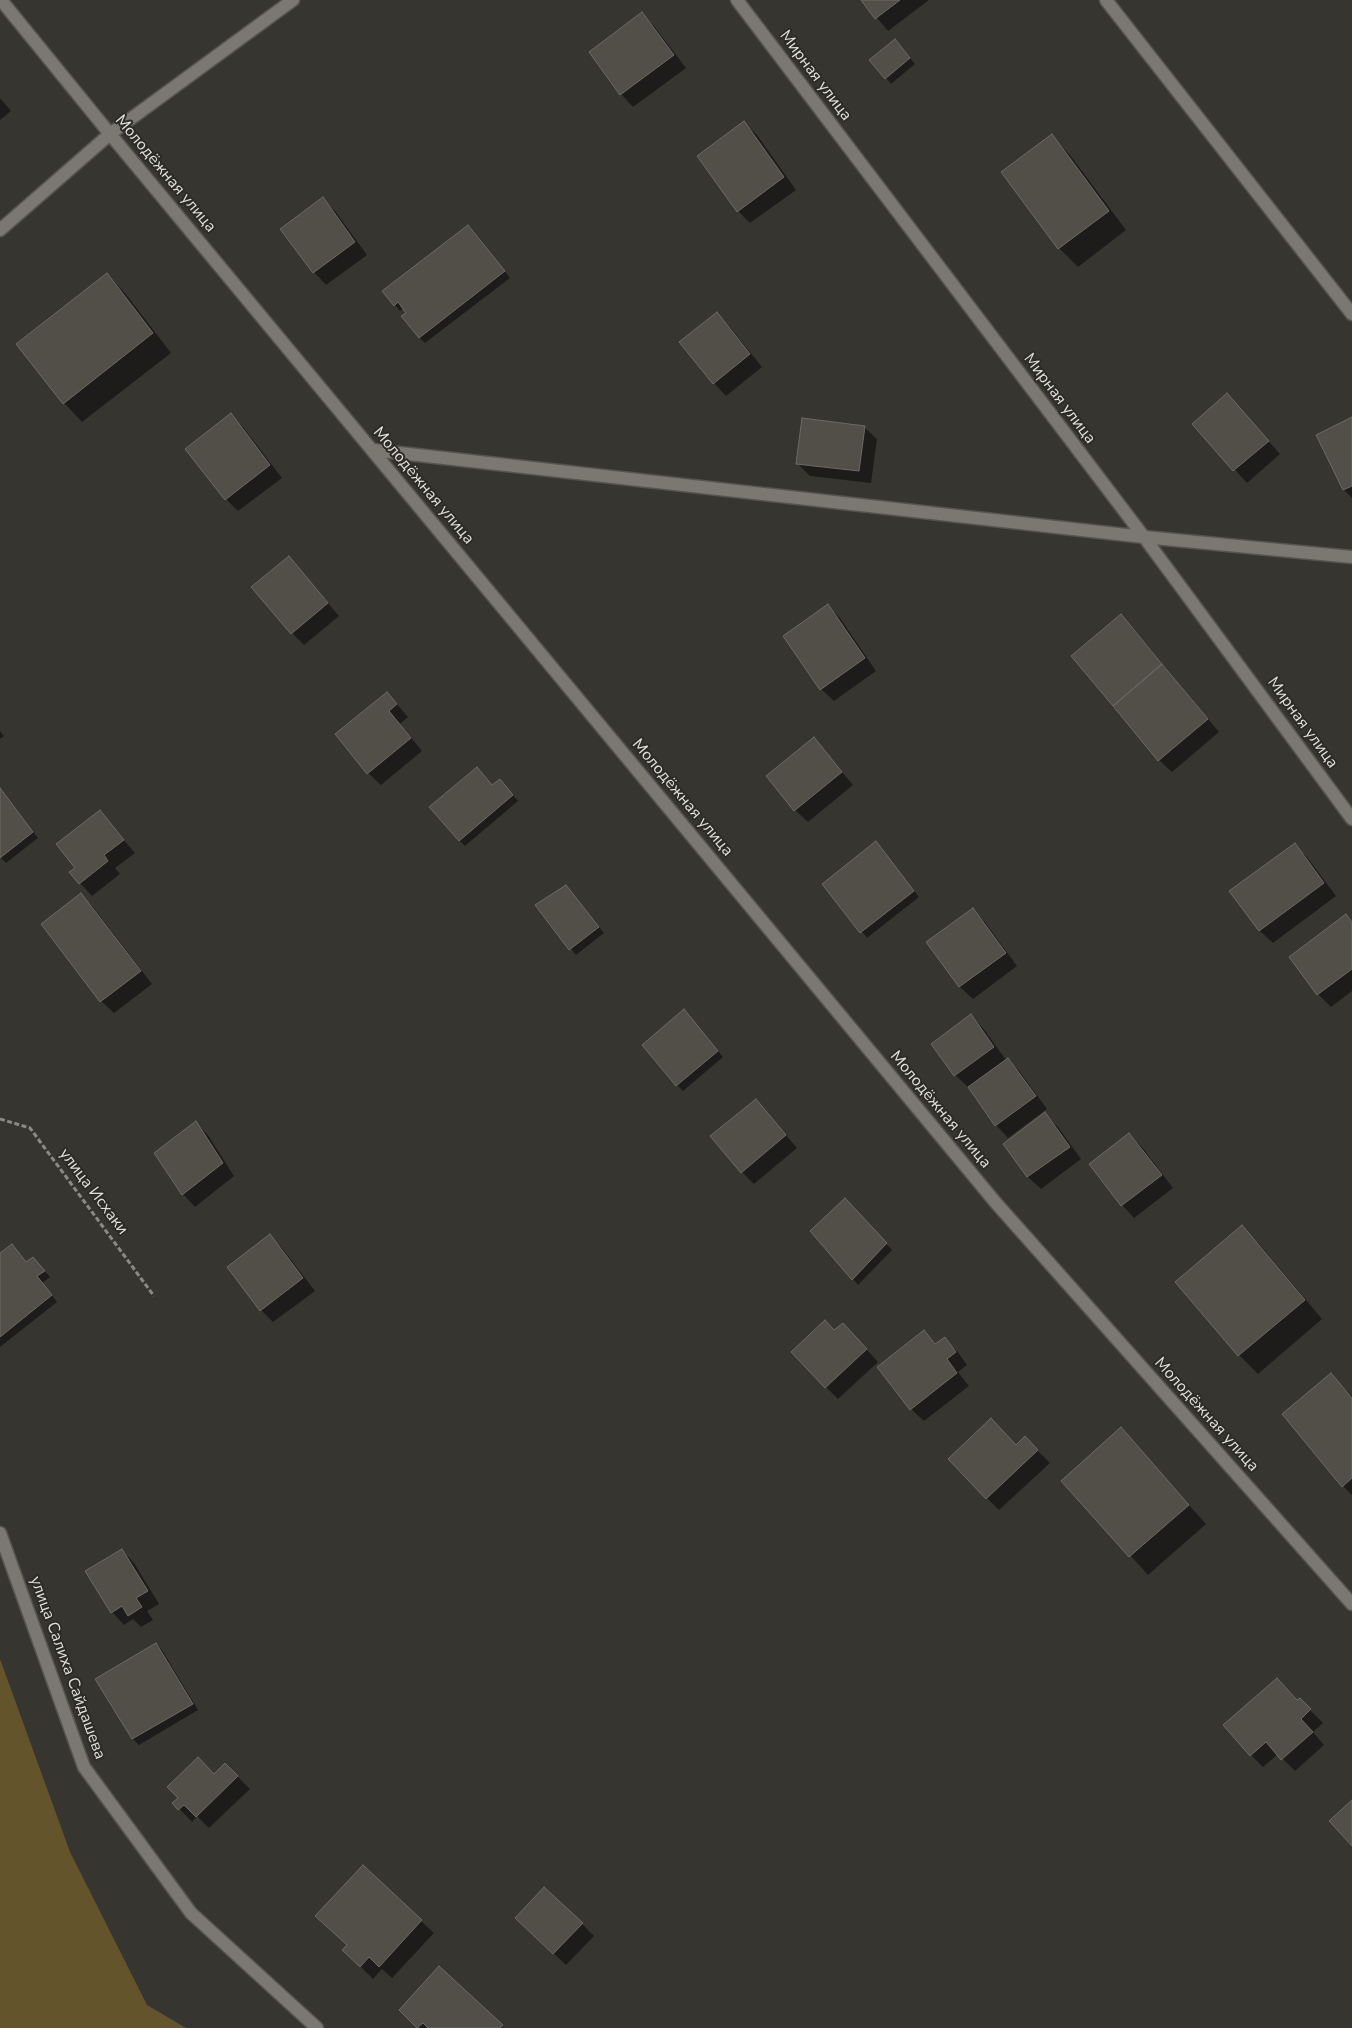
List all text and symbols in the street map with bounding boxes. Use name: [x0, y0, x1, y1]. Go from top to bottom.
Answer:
street label: Мирная улица: [775, 27, 855, 125]
street label: Молодёжная улица: [110, 112, 220, 236]
street label: Мирная улица: [1019, 350, 1099, 448]
street label: Молодёжная улица: [368, 424, 478, 548]
street label: Мирная улица: [1263, 674, 1341, 772]
street label: Молодёжная улица: [627, 736, 737, 860]
street label: Молодёжная улица: [885, 1048, 995, 1172]
street label: улица Исхаки: [54, 1145, 132, 1239]
street label: Молодёжная улица: [1150, 1354, 1262, 1476]
street label: улица Салиха Сайдашева: [25, 1574, 109, 1762]

